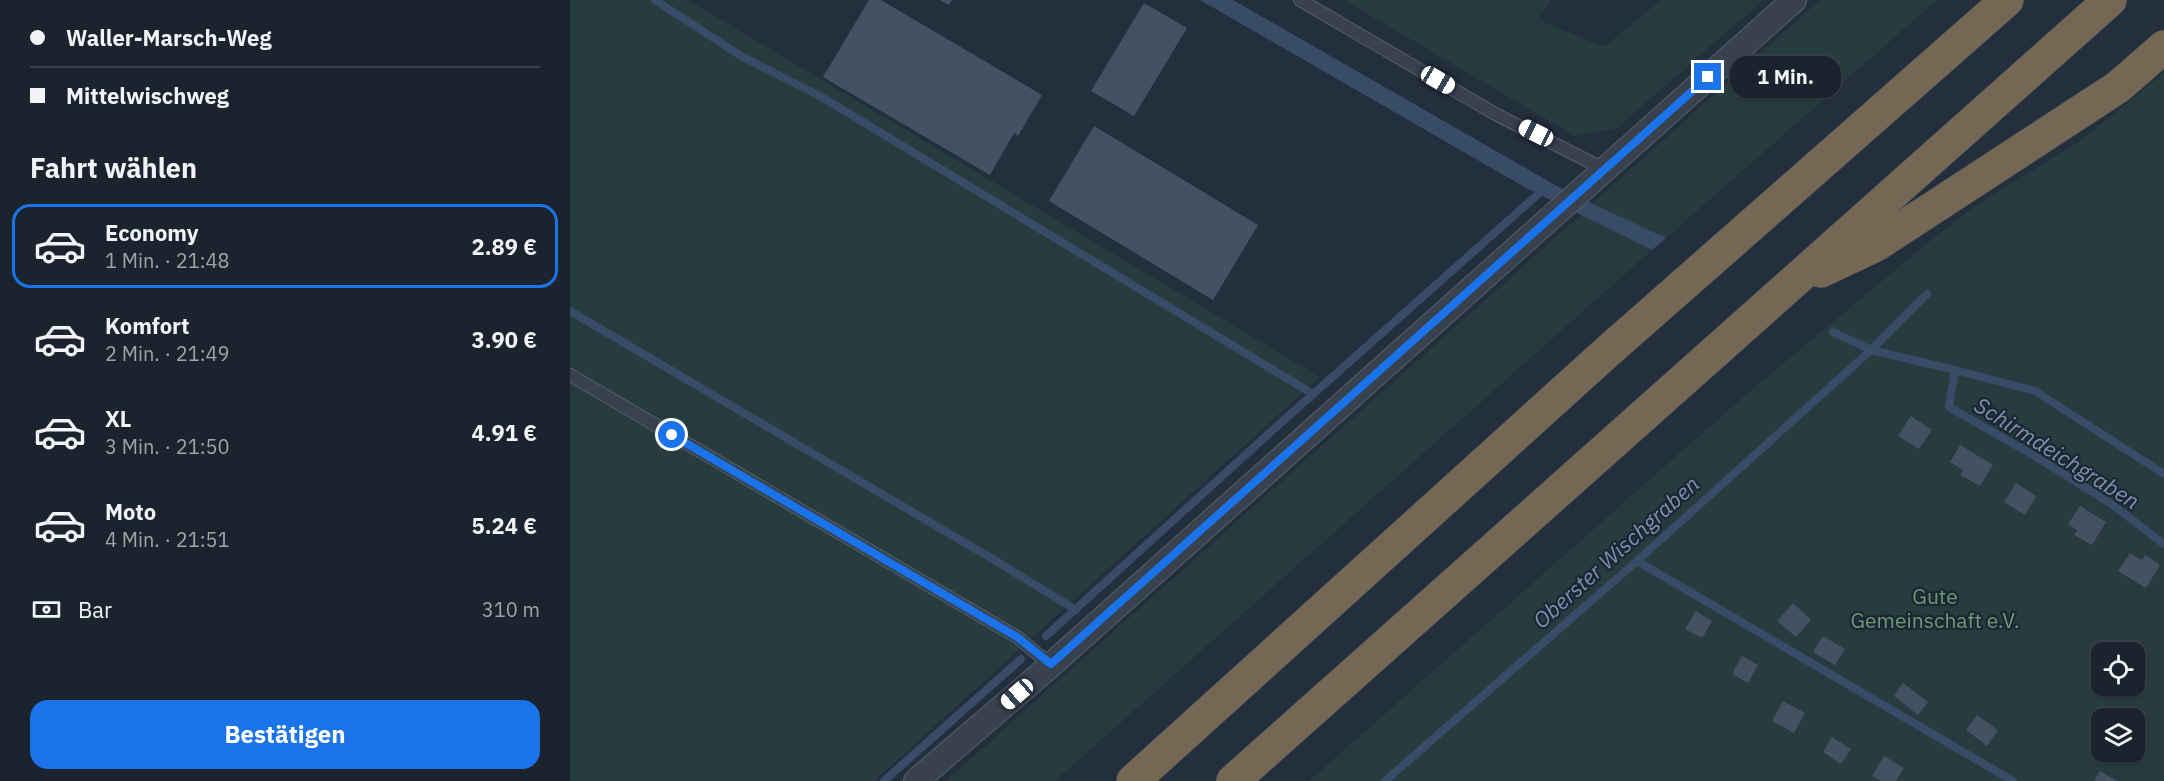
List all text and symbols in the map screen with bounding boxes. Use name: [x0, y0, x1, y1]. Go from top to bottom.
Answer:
text: Waller-Marsch-Weg: [66, 23, 272, 52]
callout: 1 Min.: [1729, 56, 1840, 98]
car: [1418, 63, 1458, 97]
route end: [1694, 63, 1721, 90]
text: 1 Min.: [1757, 63, 1814, 90]
text: Mittelwischweg: [66, 81, 229, 110]
car: [1516, 117, 1556, 149]
text: Fahrt wählen: [30, 150, 197, 185]
text: Economy: [105, 218, 199, 247]
icon: car: [33, 219, 87, 273]
text: 2.89 €: [472, 232, 537, 261]
text: 1 Min. · 21:48: [105, 247, 230, 274]
text: Komfort: [105, 311, 190, 340]
icon: car: [33, 312, 87, 366]
text: 3.90 €: [472, 325, 537, 354]
text: 2 Min. · 21:49: [105, 340, 230, 367]
water label: Schirmdeichgraben: [1969, 390, 2145, 515]
text: XL: [105, 404, 131, 433]
icon: car: [33, 405, 87, 459]
text: 4.91 €: [472, 418, 537, 447]
route start: [658, 421, 685, 448]
text: 3 Min. · 21:50: [105, 433, 230, 460]
water label: Oberster Wischgraben: [1526, 469, 1705, 634]
text: Moto: [105, 497, 156, 526]
icon: car: [33, 498, 87, 552]
text: 5.24 €: [472, 511, 537, 540]
text: 4 Min. · 21:51: [105, 526, 230, 553]
park label: Gute Gemeinschaft e.V.: [1850, 582, 2020, 634]
icon: cash: [30, 593, 63, 626]
text: Bar: [78, 595, 112, 624]
text: 310 m: [482, 596, 540, 623]
map controls: [2091, 642, 2145, 762]
button: locate: [2091, 642, 2145, 696]
car: [998, 675, 1036, 713]
button: Bestätigen: [30, 700, 540, 769]
button: layers: [2091, 708, 2145, 762]

